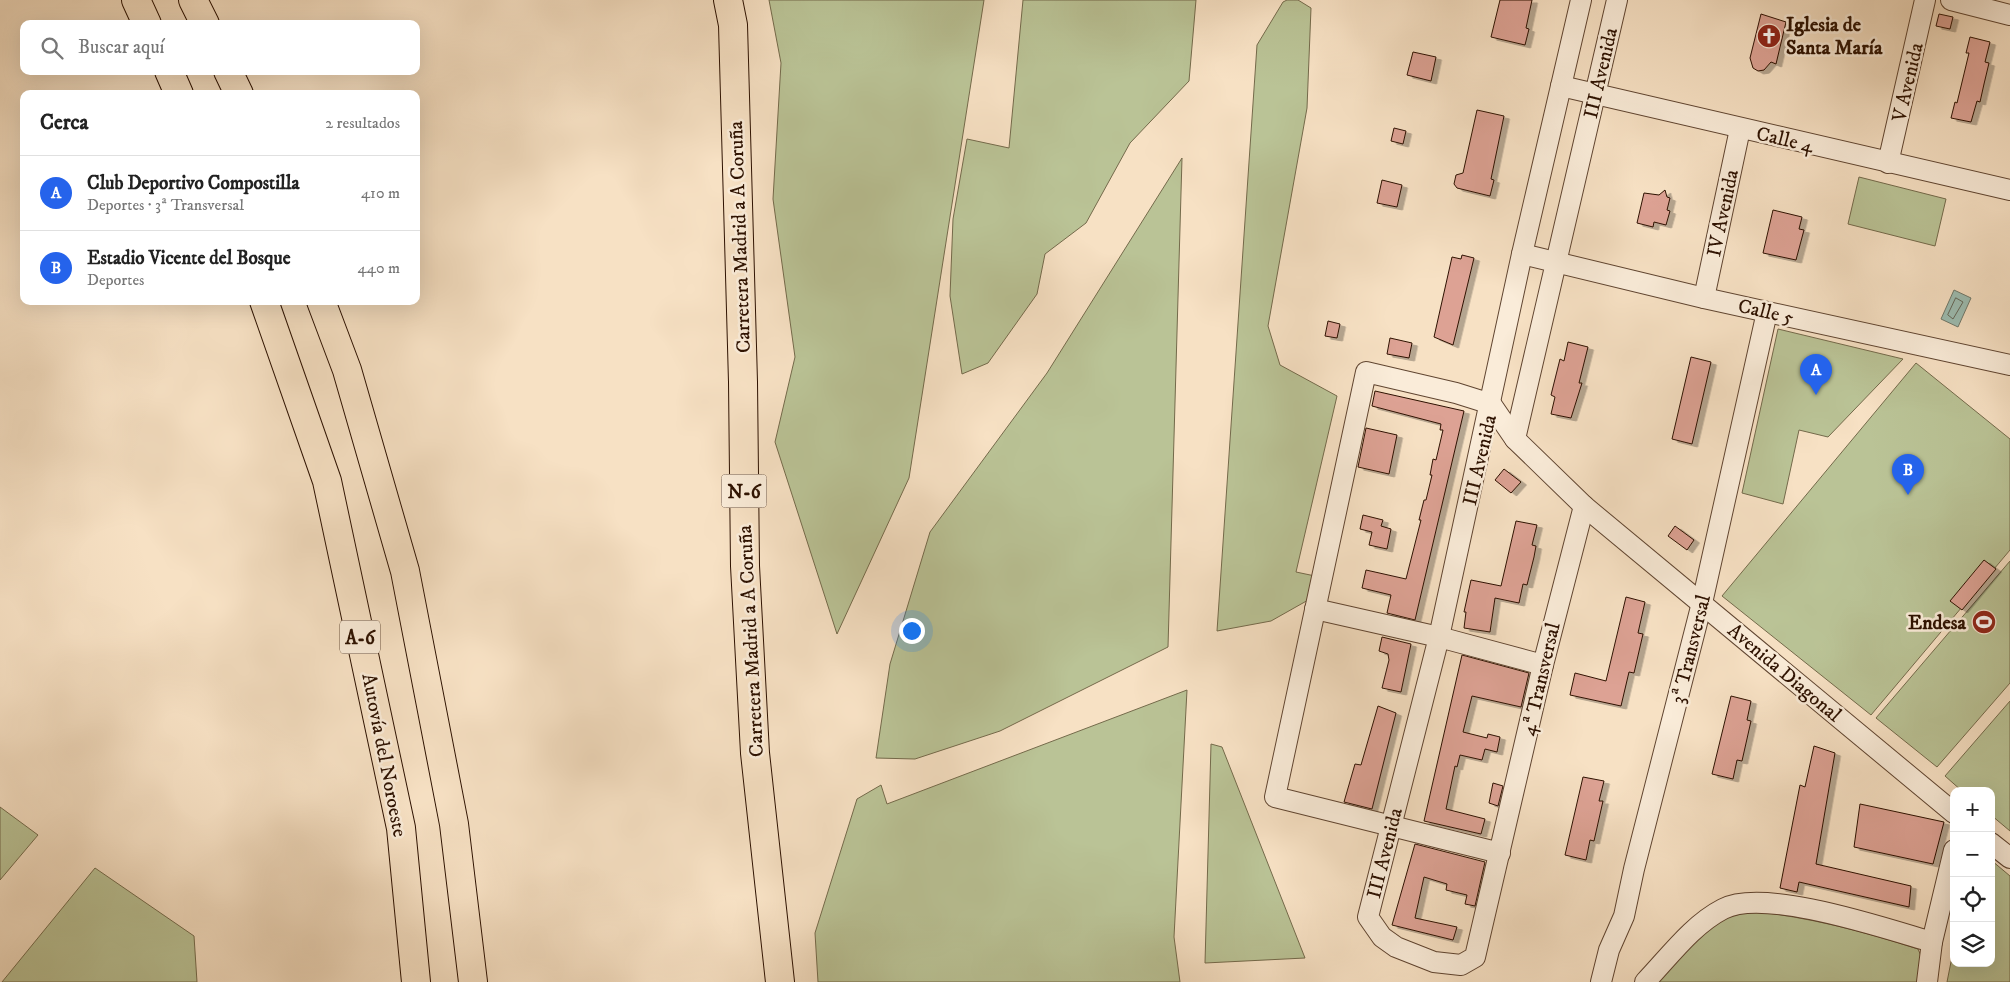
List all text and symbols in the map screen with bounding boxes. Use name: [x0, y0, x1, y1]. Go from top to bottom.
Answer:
place label: Iglesia de Santa María: [1786, 13, 1883, 61]
search box: [20, 20, 420, 75]
church icon: Iglesia de Santa María: [1756, 23, 1782, 49]
street label: III Avenida: [1579, 25, 1624, 121]
icon: search: [38, 34, 66, 62]
text: Buscar aquí: [78, 36, 164, 59]
street label: V Avenida: [1887, 40, 1930, 125]
text: Cerca: [40, 110, 88, 136]
text: 2 resultados: [325, 113, 400, 133]
street label: Carretera Madrid a A Coruña: [724, 120, 757, 353]
street label: Calle 4: [1754, 122, 1816, 159]
street label: IV Avenida: [1702, 167, 1745, 259]
text: Club Deportivo Compostilla: [87, 172, 300, 195]
text: A: [51, 183, 61, 203]
text: 410 m: [361, 183, 400, 203]
text: Deportes · 3ª Transversal: [87, 195, 244, 215]
text: Estadio Vicente del Bosque: [87, 247, 291, 270]
text: B: [51, 258, 61, 278]
text: 440 m: [358, 258, 400, 278]
text: Deportes: [87, 270, 144, 290]
street label: Calle 5: [1735, 294, 1796, 331]
pin: A: [1800, 354, 1832, 395]
street label: III Avenida: [1458, 412, 1503, 508]
pin: B: [1892, 454, 1924, 495]
road number: N-6: [722, 474, 766, 508]
street label: Carretera Madrid a A Coruña: [733, 524, 770, 758]
street label: 3ª Transversal: [1666, 592, 1717, 706]
sports icon: Endesa: [1971, 609, 1997, 635]
place label: Endesa: [1908, 611, 1966, 636]
your location: [899, 618, 925, 644]
street label: Avenida Diagonal: [1722, 618, 1846, 728]
road number: A-6: [340, 620, 380, 654]
street label: 4ª Transversal: [1516, 620, 1567, 738]
street label: Autovía del Noroeste: [355, 671, 412, 839]
map controls: [1950, 787, 1995, 967]
button: +: [1950, 787, 1995, 832]
street label: III Avenida: [1362, 805, 1409, 901]
button: −: [1950, 832, 1995, 877]
button: locate: [1950, 877, 1995, 922]
button: layers: [1950, 922, 1995, 967]

